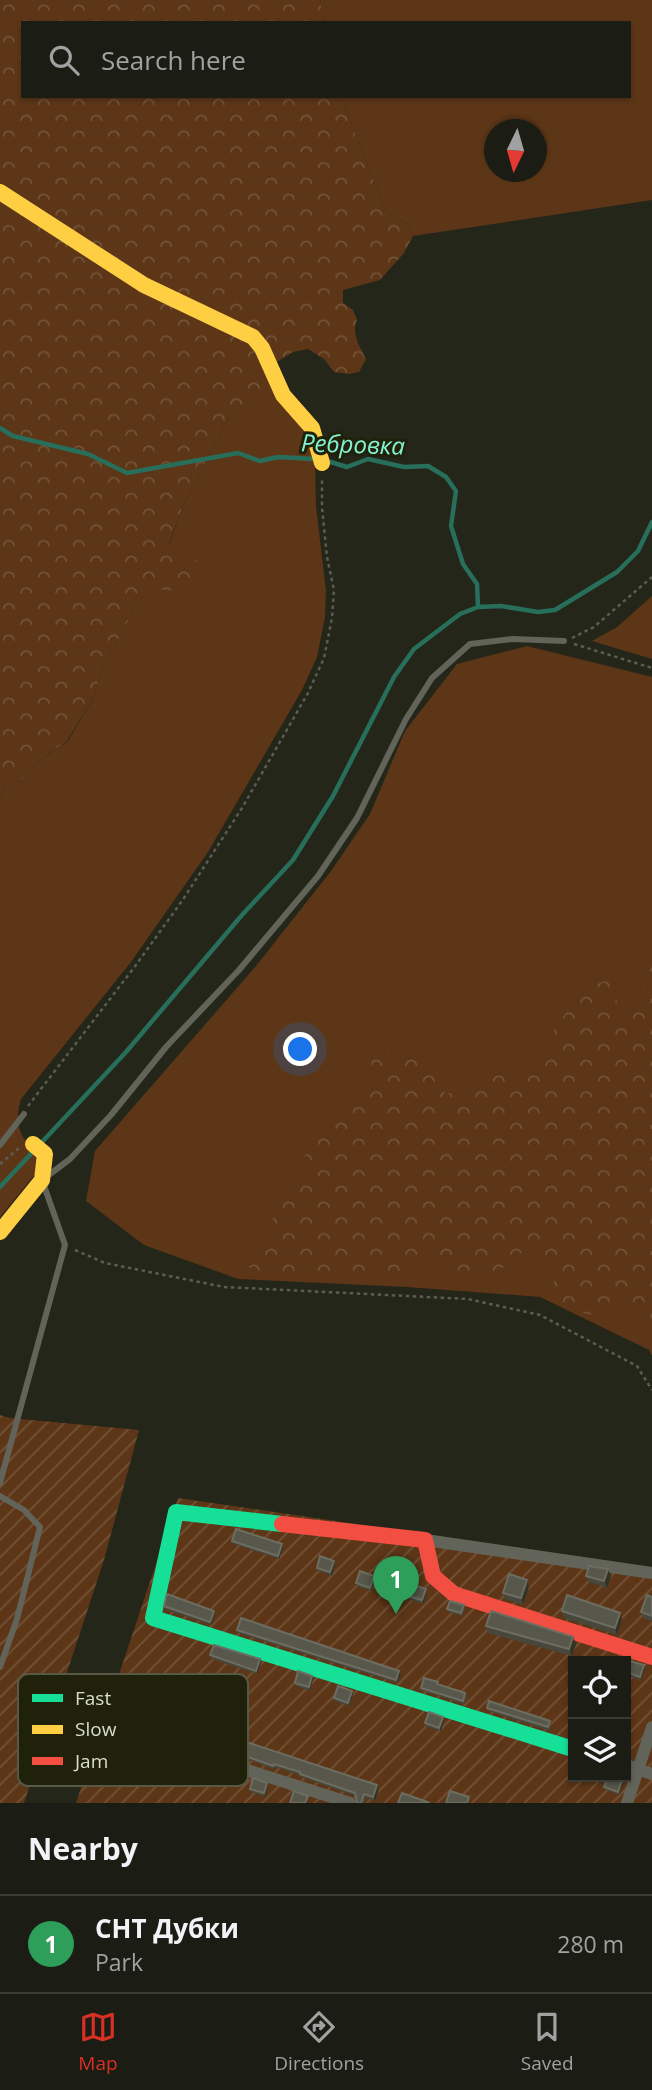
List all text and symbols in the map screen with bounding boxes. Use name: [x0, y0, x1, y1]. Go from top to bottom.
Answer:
search box: [21, 21, 631, 98]
icon: search: [45, 41, 83, 79]
text: Search here: [101, 42, 246, 78]
north arrow: [484, 119, 547, 182]
water label: Ребровка: [301, 425, 406, 462]
your location: [283, 1032, 317, 1066]
pin: 1: [373, 1556, 419, 1614]
map controls: [568, 1656, 631, 1782]
button: locate: [568, 1656, 631, 1719]
legend: [18, 1674, 248, 1786]
text: Fast: [75, 1685, 111, 1711]
text: Slow: [75, 1716, 117, 1742]
button: layers: [568, 1719, 631, 1782]
text: Jam: [73, 1748, 108, 1774]
text: Nearby: [28, 1828, 138, 1869]
text: СНТ Дубки: [95, 1910, 239, 1946]
text: 1: [44, 1928, 58, 1960]
text: 280 m: [557, 1928, 624, 1960]
text: Park: [95, 1946, 143, 1978]
tab: Map: [78, 2008, 118, 2076]
tab: Directions: [274, 2008, 364, 2076]
tab: Saved: [521, 2008, 574, 2076]

